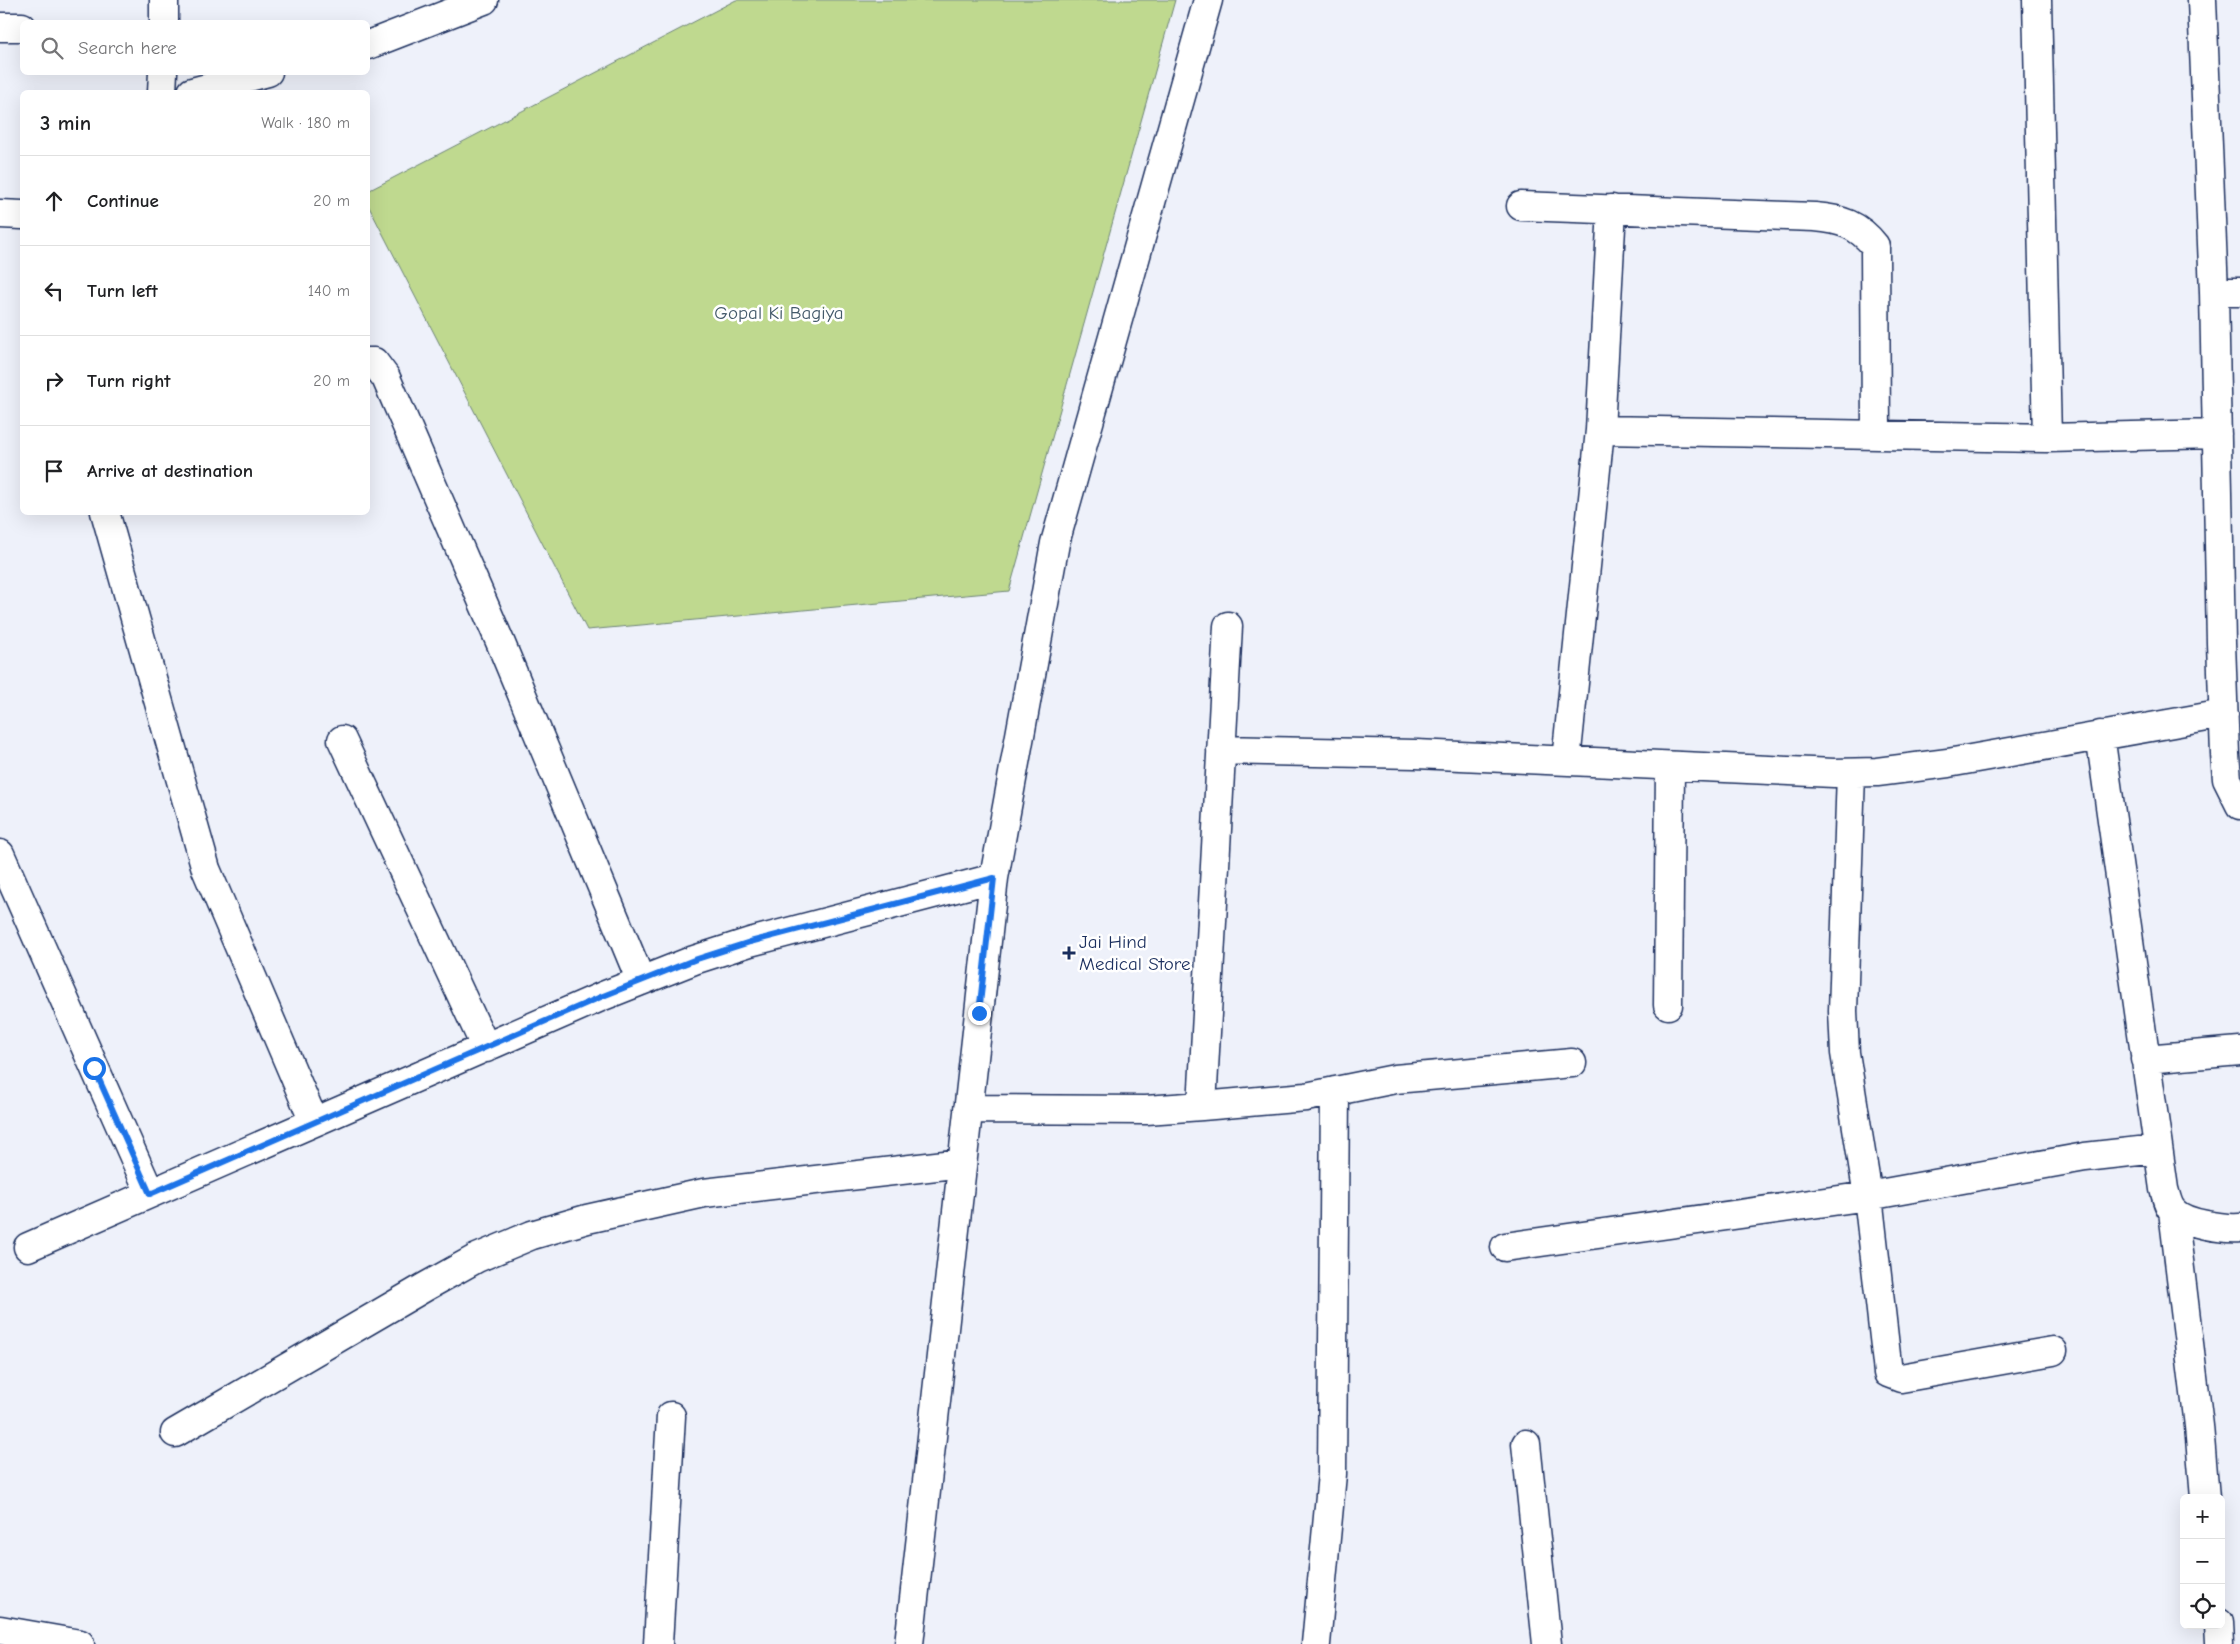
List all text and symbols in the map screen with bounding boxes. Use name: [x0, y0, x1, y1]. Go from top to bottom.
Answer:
search box: [20, 20, 370, 75]
icon: search: [38, 34, 66, 62]
text: Search here: [78, 37, 177, 59]
text: 3 min: [40, 111, 91, 135]
text: Walk · 180 m: [261, 114, 350, 132]
icon: ahead: [40, 187, 68, 215]
text: Continue: [87, 190, 159, 212]
text: 20 m: [313, 192, 350, 210]
icon: left: [40, 277, 68, 305]
text: Turn left: [87, 280, 158, 302]
text: 140 m: [308, 282, 350, 300]
park label: Gopal Ki Bagiya: [714, 302, 844, 324]
icon: right: [40, 367, 68, 395]
text: Turn right: [87, 370, 171, 392]
text: 20 m: [313, 372, 350, 390]
icon: arrive: [40, 457, 68, 485]
text: Arrive at destination: [87, 460, 253, 482]
place label: Jai Hind Medical Store: [1079, 931, 1190, 975]
marker: Jai Hind Medical Store: [1063, 947, 1075, 959]
route end: [968, 1002, 991, 1025]
route start: [83, 1057, 106, 1080]
map controls: [2180, 1494, 2225, 1629]
button: +: [2180, 1494, 2225, 1539]
button: −: [2180, 1539, 2225, 1584]
button: locate: [2180, 1584, 2225, 1629]

